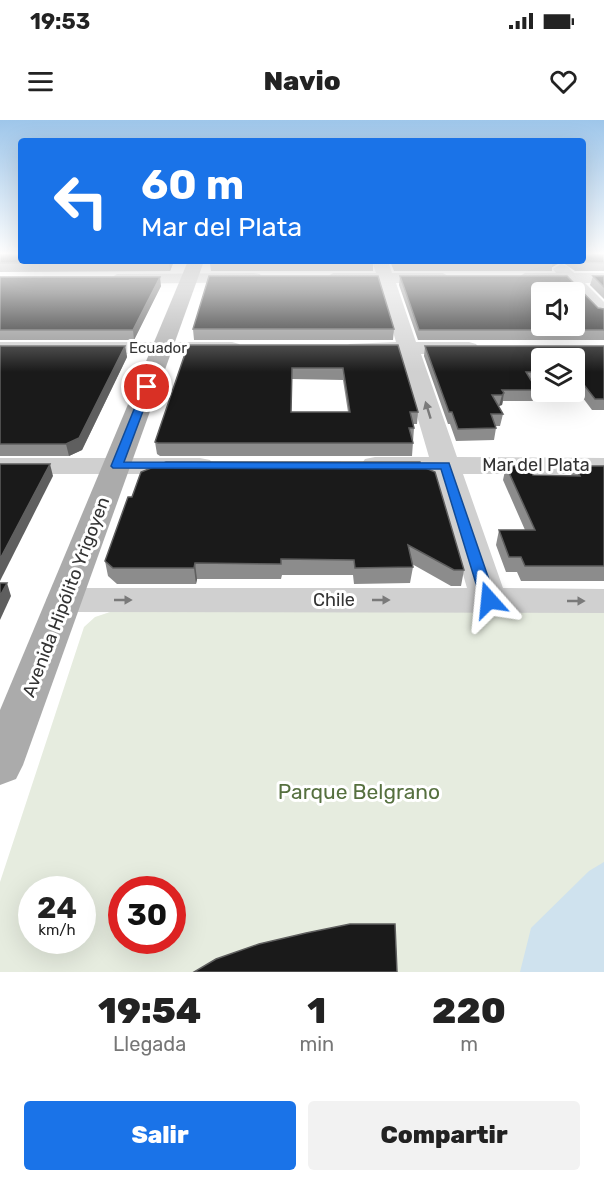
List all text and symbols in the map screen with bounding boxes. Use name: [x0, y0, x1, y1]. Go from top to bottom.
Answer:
text: 19:53: [30, 8, 90, 35]
icon: menu: [24, 65, 57, 98]
text: Navio: [263, 65, 341, 97]
icon: heart: [547, 65, 580, 98]
text: 60 m: [141, 160, 244, 210]
icon: left: [42, 162, 120, 240]
text: Mar del Plata: [141, 211, 302, 243]
map controls: [531, 282, 585, 402]
button: sound: [531, 282, 585, 336]
street label: Ecuador: [129, 339, 187, 357]
button: layers: [531, 348, 585, 402]
pin: [121, 361, 172, 412]
icon: arrive: [130, 370, 163, 403]
one-way arrow: [423, 401, 432, 419]
street label: Mar del Plata: [482, 454, 590, 476]
street label: Avenida Hipólito Yrigoyen: [18, 494, 114, 700]
position arrow: [457, 568, 521, 632]
street label: Chile: [313, 589, 355, 611]
one-way arrow: [113, 595, 132, 605]
one-way arrow: [371, 595, 390, 605]
one-way arrow: [566, 596, 585, 606]
park label: Parque Belgrano: [278, 779, 440, 804]
speed limit sign: 30: [108, 876, 186, 954]
text: 24: [37, 890, 77, 926]
text: km/h: [38, 921, 76, 939]
text: 19:54: [98, 989, 201, 1032]
text: 1: [307, 989, 326, 1032]
text: 220: [432, 989, 506, 1032]
text: Llegada: [113, 1032, 186, 1056]
text: min: [299, 1032, 334, 1056]
text: m: [460, 1032, 478, 1056]
button: Salir: [24, 1101, 296, 1170]
button: Compartir: [308, 1101, 580, 1170]

